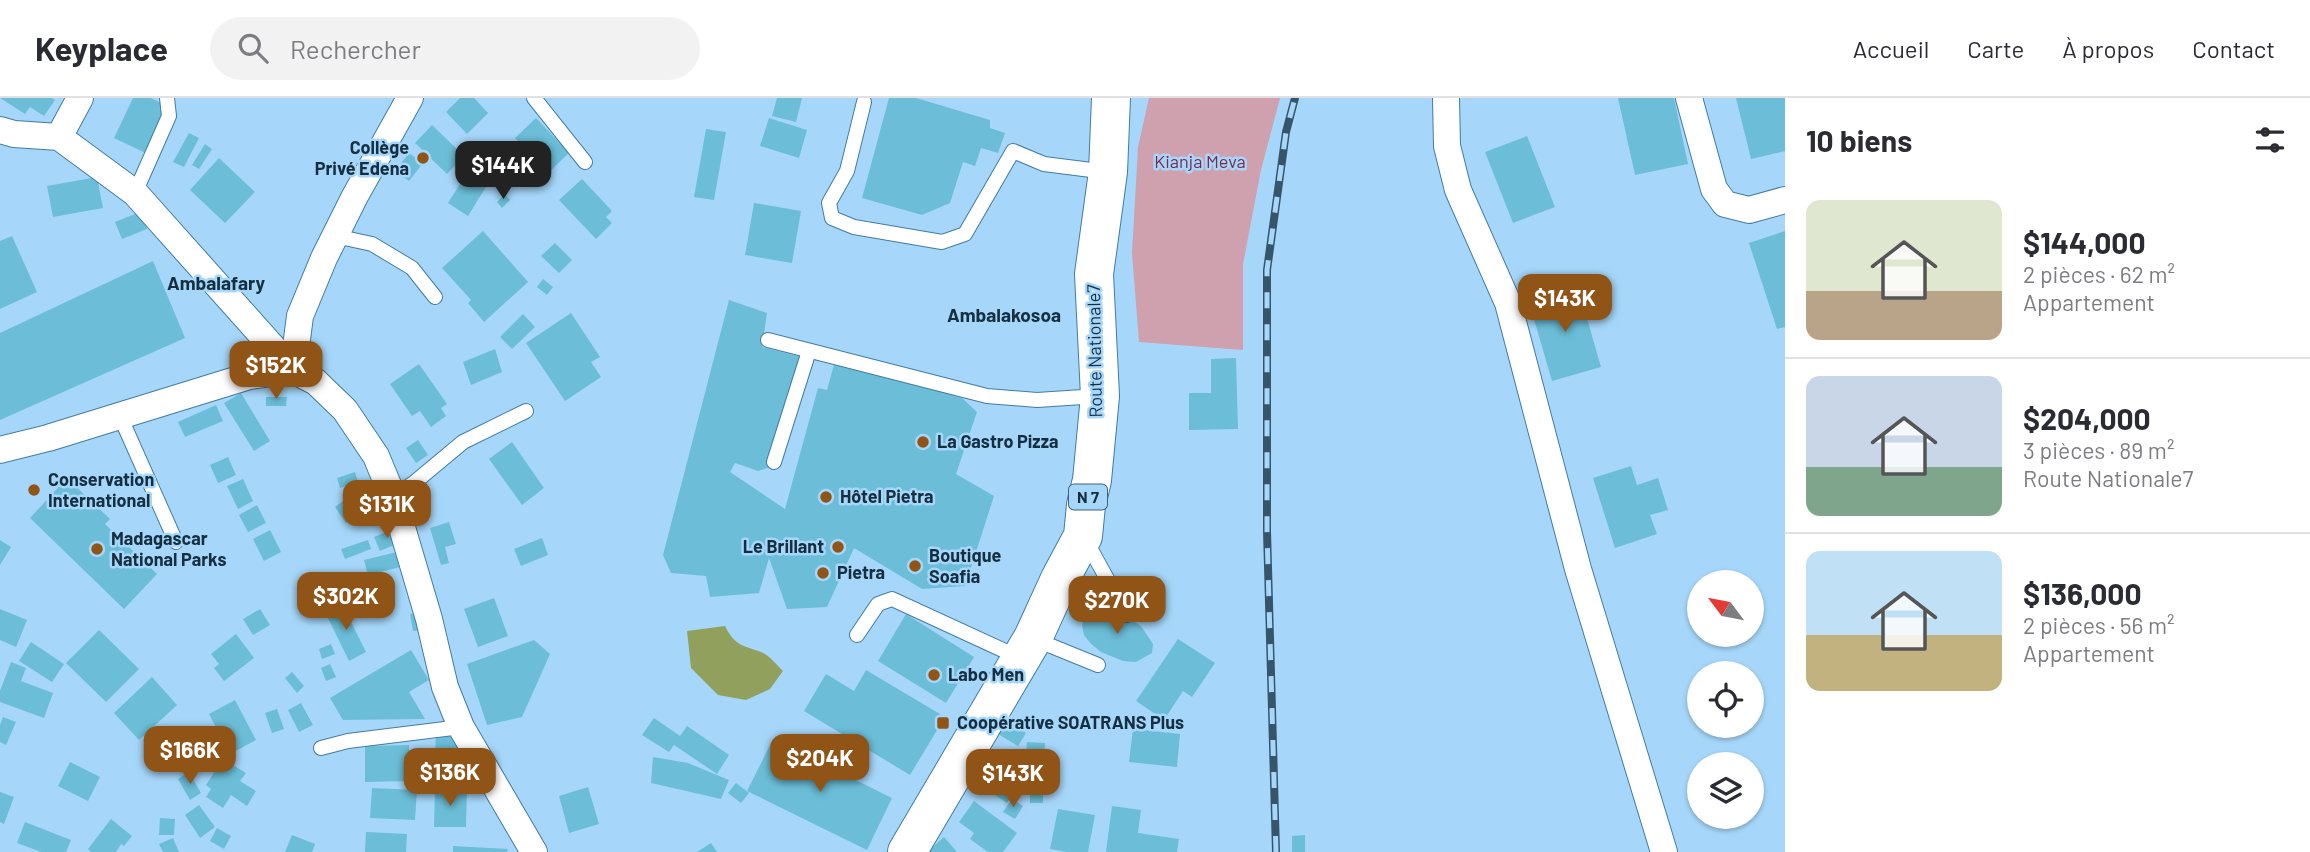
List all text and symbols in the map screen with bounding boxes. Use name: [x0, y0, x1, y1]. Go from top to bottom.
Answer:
search box: [210, 17, 700, 80]
text: Keyplace: [35, 28, 168, 68]
icon: search: [234, 29, 272, 67]
text: Rechercher: [290, 33, 421, 64]
text: Accueil: [1853, 34, 1929, 63]
text: Carte: [1967, 34, 2024, 63]
text: À propos: [2062, 34, 2154, 63]
text: Contact: [2192, 34, 2275, 63]
icon: filters: [2251, 121, 2289, 159]
text: 10 biens: [1806, 122, 1912, 158]
place label: Collège Privé Edena: [315, 136, 409, 179]
pin: $144K: [454, 141, 552, 201]
marker: Collège Privé Edena: [415, 150, 431, 166]
text: $144K: [471, 150, 535, 178]
park label: Kianja Meva: [1154, 150, 1246, 172]
text: $144,000: [2023, 224, 2146, 260]
icon: home: [1862, 228, 1946, 312]
text: 2 pièces · 62 m²: [2023, 260, 2175, 288]
district label: Ambalafary: [167, 271, 266, 294]
pin: $143K: [1516, 274, 1614, 334]
text: $143K: [1534, 283, 1596, 311]
street label: Route Nationale7: [1082, 284, 1106, 418]
text: Appartement: [2023, 288, 2155, 316]
district label: Ambalakosoa: [947, 303, 1061, 326]
pin: $152K: [227, 342, 325, 401]
text: $152K: [246, 350, 306, 378]
text: $204,000: [2023, 400, 2151, 436]
icon: home: [1862, 404, 1946, 488]
place label: La Gastro Pizza: [937, 430, 1058, 452]
marker: La Gastro Pizza: [915, 434, 931, 450]
text: 3 pièces · 89 m²: [2023, 436, 2174, 464]
text: Route Nationale7: [2023, 464, 2193, 492]
place label: Conservation International: [48, 468, 154, 511]
pin: $131K: [338, 480, 436, 540]
marker: Conservation International: [26, 482, 42, 498]
road number: N 7: [1069, 484, 1107, 510]
place label: Hôtel Pietra: [840, 485, 934, 507]
text: $131K: [359, 489, 415, 517]
marker: Hôtel Pietra: [818, 489, 834, 505]
place label: Madagascar National Parks: [111, 527, 227, 570]
place label: Le Brillant: [743, 535, 824, 557]
marker: Le Brillant: [830, 539, 846, 555]
marker: Madagascar National Parks: [89, 541, 105, 557]
place label: Boutique Soafia: [929, 544, 1001, 587]
marker: Boutique Soafia: [907, 558, 923, 574]
place label: Pietra: [837, 561, 885, 583]
marker: Pietra: [815, 565, 831, 581]
north arrow: [1687, 570, 1764, 648]
map controls: [1687, 570, 1764, 829]
pin: $302K: [297, 573, 395, 632]
text: $136,000: [2023, 575, 2142, 611]
pin: $270K: [1068, 576, 1166, 636]
icon: home: [1862, 579, 1946, 663]
text: $302K: [313, 581, 379, 609]
text: $270K: [1085, 585, 1149, 613]
text: 2 pièces · 56 m²: [2023, 611, 2175, 639]
text: Appartement: [2023, 639, 2155, 667]
button: locate: [1687, 661, 1764, 738]
place label: Labo Men: [948, 663, 1024, 685]
marker: Labo Men: [926, 667, 942, 683]
place label: Coopérative SOATRANS Plus: [957, 711, 1184, 733]
marker: Coopérative SOATRANS Plus: [935, 715, 951, 731]
pin: $166K: [141, 726, 239, 786]
pin: $204K: [771, 734, 869, 794]
text: $166K: [160, 735, 220, 763]
text: $204K: [786, 743, 854, 771]
pin: $136K: [401, 748, 499, 808]
pin: $143K: [964, 750, 1062, 809]
button: layers: [1687, 752, 1764, 829]
text: $136K: [420, 757, 480, 785]
text: $143K: [982, 758, 1044, 786]

